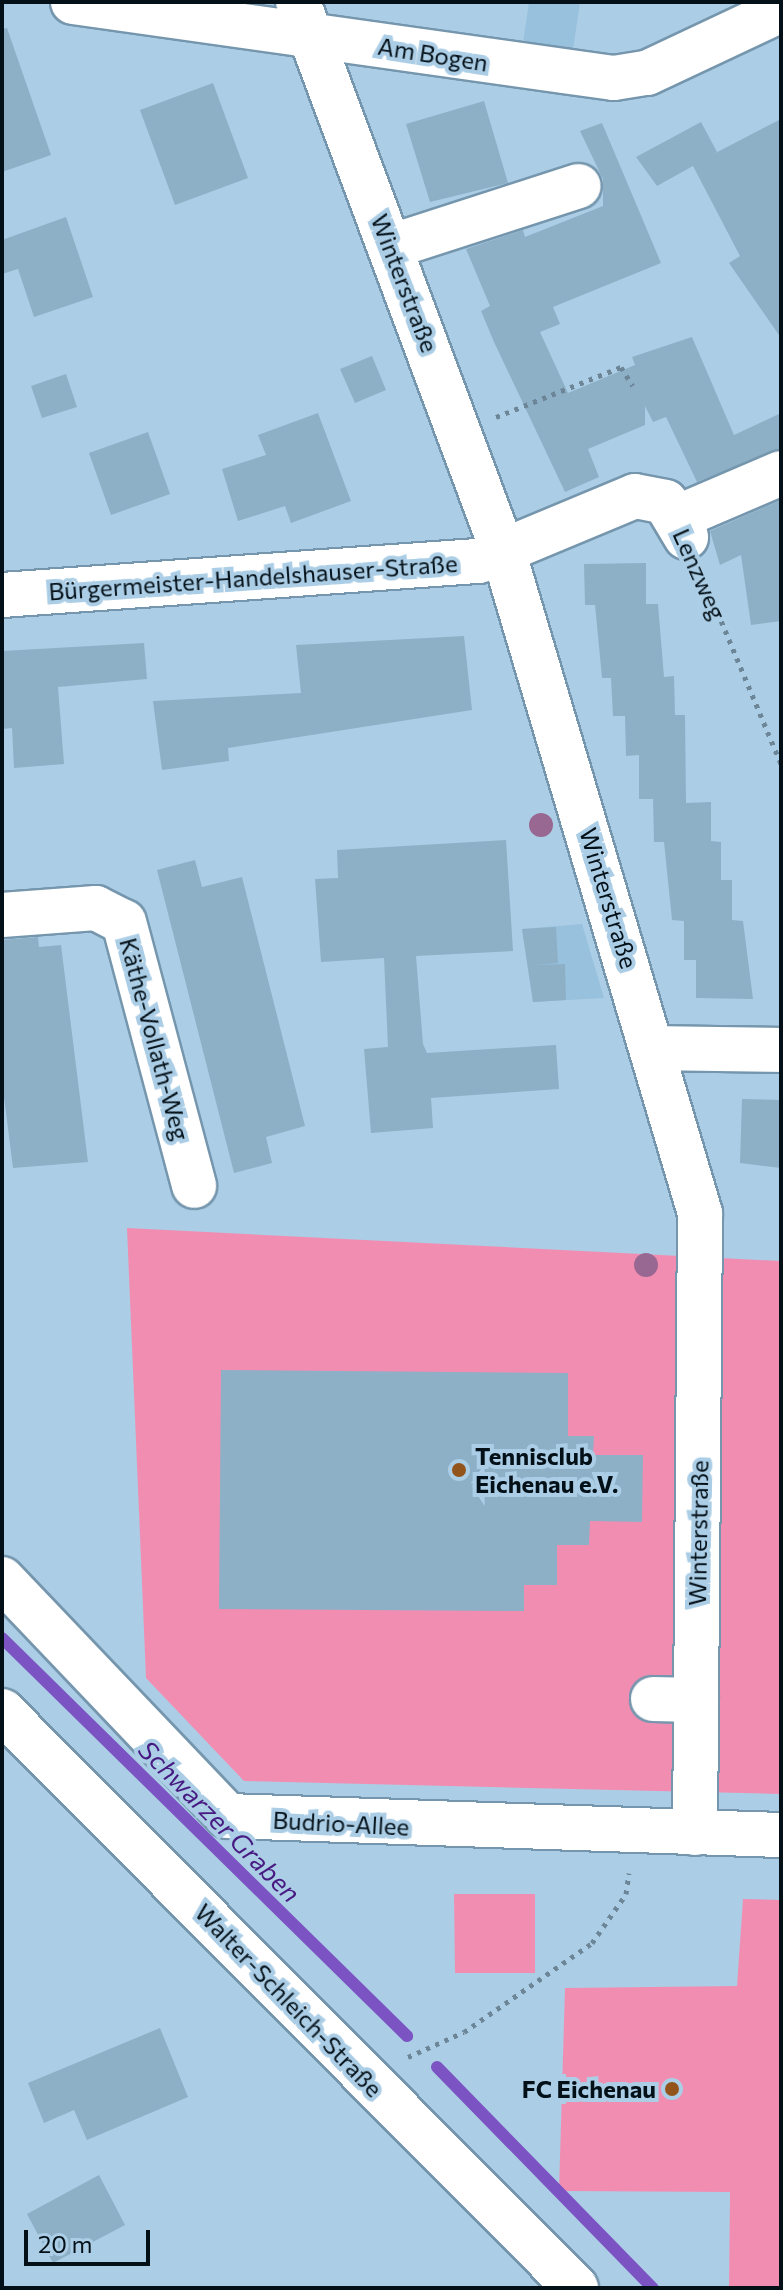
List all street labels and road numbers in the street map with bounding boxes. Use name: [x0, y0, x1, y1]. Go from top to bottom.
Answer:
street label: Am Bogen: [376, 31, 490, 77]
street label: Winterstraße: [365, 210, 445, 356]
street label: Lenzweg: [667, 524, 733, 624]
street label: Bürgermeister-Handelshauser-Straße: [48, 548, 458, 606]
street label: Winterstraße: [574, 824, 644, 972]
street label: Käthe-Vollath-Weg: [114, 935, 196, 1143]
street label: Winterstraße: [682, 1460, 714, 1606]
street label: Budrio-Allee: [272, 1805, 410, 1841]
street label: Walter-Schleich-Straße: [189, 1898, 389, 2102]

